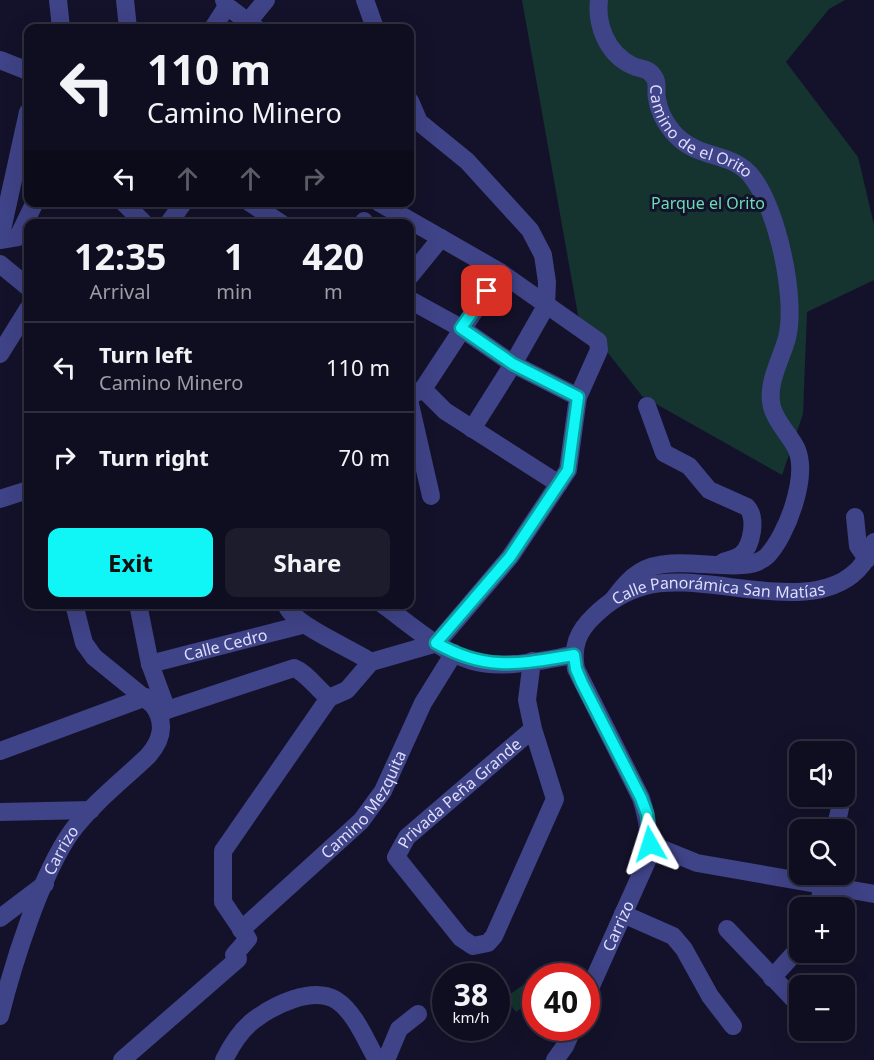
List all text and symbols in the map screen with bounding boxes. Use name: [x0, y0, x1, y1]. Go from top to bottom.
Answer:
text: 110 m: [147, 40, 271, 97]
icon: left: [48, 48, 126, 126]
street label: Camino de el Orito: [645, 84, 758, 182]
text: Camino Minero: [147, 94, 342, 131]
icon: left: [108, 162, 141, 195]
icon: ahead: [171, 162, 204, 195]
icon: ahead: [234, 162, 267, 195]
icon: right: [297, 162, 330, 195]
park label: Parque el Orito: [651, 192, 765, 214]
text: 12:35: [74, 232, 166, 281]
text: 1: [224, 232, 245, 281]
text: 420: [302, 232, 364, 281]
pin: [461, 265, 512, 316]
icon: arrive: [470, 274, 503, 307]
text: Arrival: [90, 278, 151, 305]
text: min: [216, 278, 252, 305]
text: m: [324, 278, 343, 305]
text: Turn left: [99, 339, 193, 369]
icon: left: [48, 351, 81, 384]
text: 110 m: [326, 352, 390, 382]
text: Camino Minero: [99, 369, 243, 396]
icon: right: [48, 441, 81, 474]
text: Turn right: [99, 442, 209, 472]
text: 70 m: [339, 442, 390, 472]
button: Exit: [48, 528, 213, 597]
button: Share: [225, 528, 390, 597]
street label: Calle Panorámica San Matías: [607, 571, 827, 610]
street label: Calle Cedro: [181, 623, 270, 666]
street label: Privada Peña Grande: [392, 733, 526, 852]
map controls: [789, 741, 855, 1041]
button: sound: [789, 741, 855, 807]
street label: Camino Mezquita: [316, 747, 411, 863]
position arrow: [618, 812, 682, 876]
button: search: [789, 819, 855, 885]
street label: Carrizo: [38, 821, 84, 879]
street label: Carrizo: [597, 897, 639, 955]
button: +: [789, 897, 855, 963]
speed limit sign: 40: [522, 963, 600, 1041]
text: 38: [454, 974, 488, 1015]
button: −: [789, 975, 855, 1041]
text: km/h: [453, 1007, 489, 1027]

